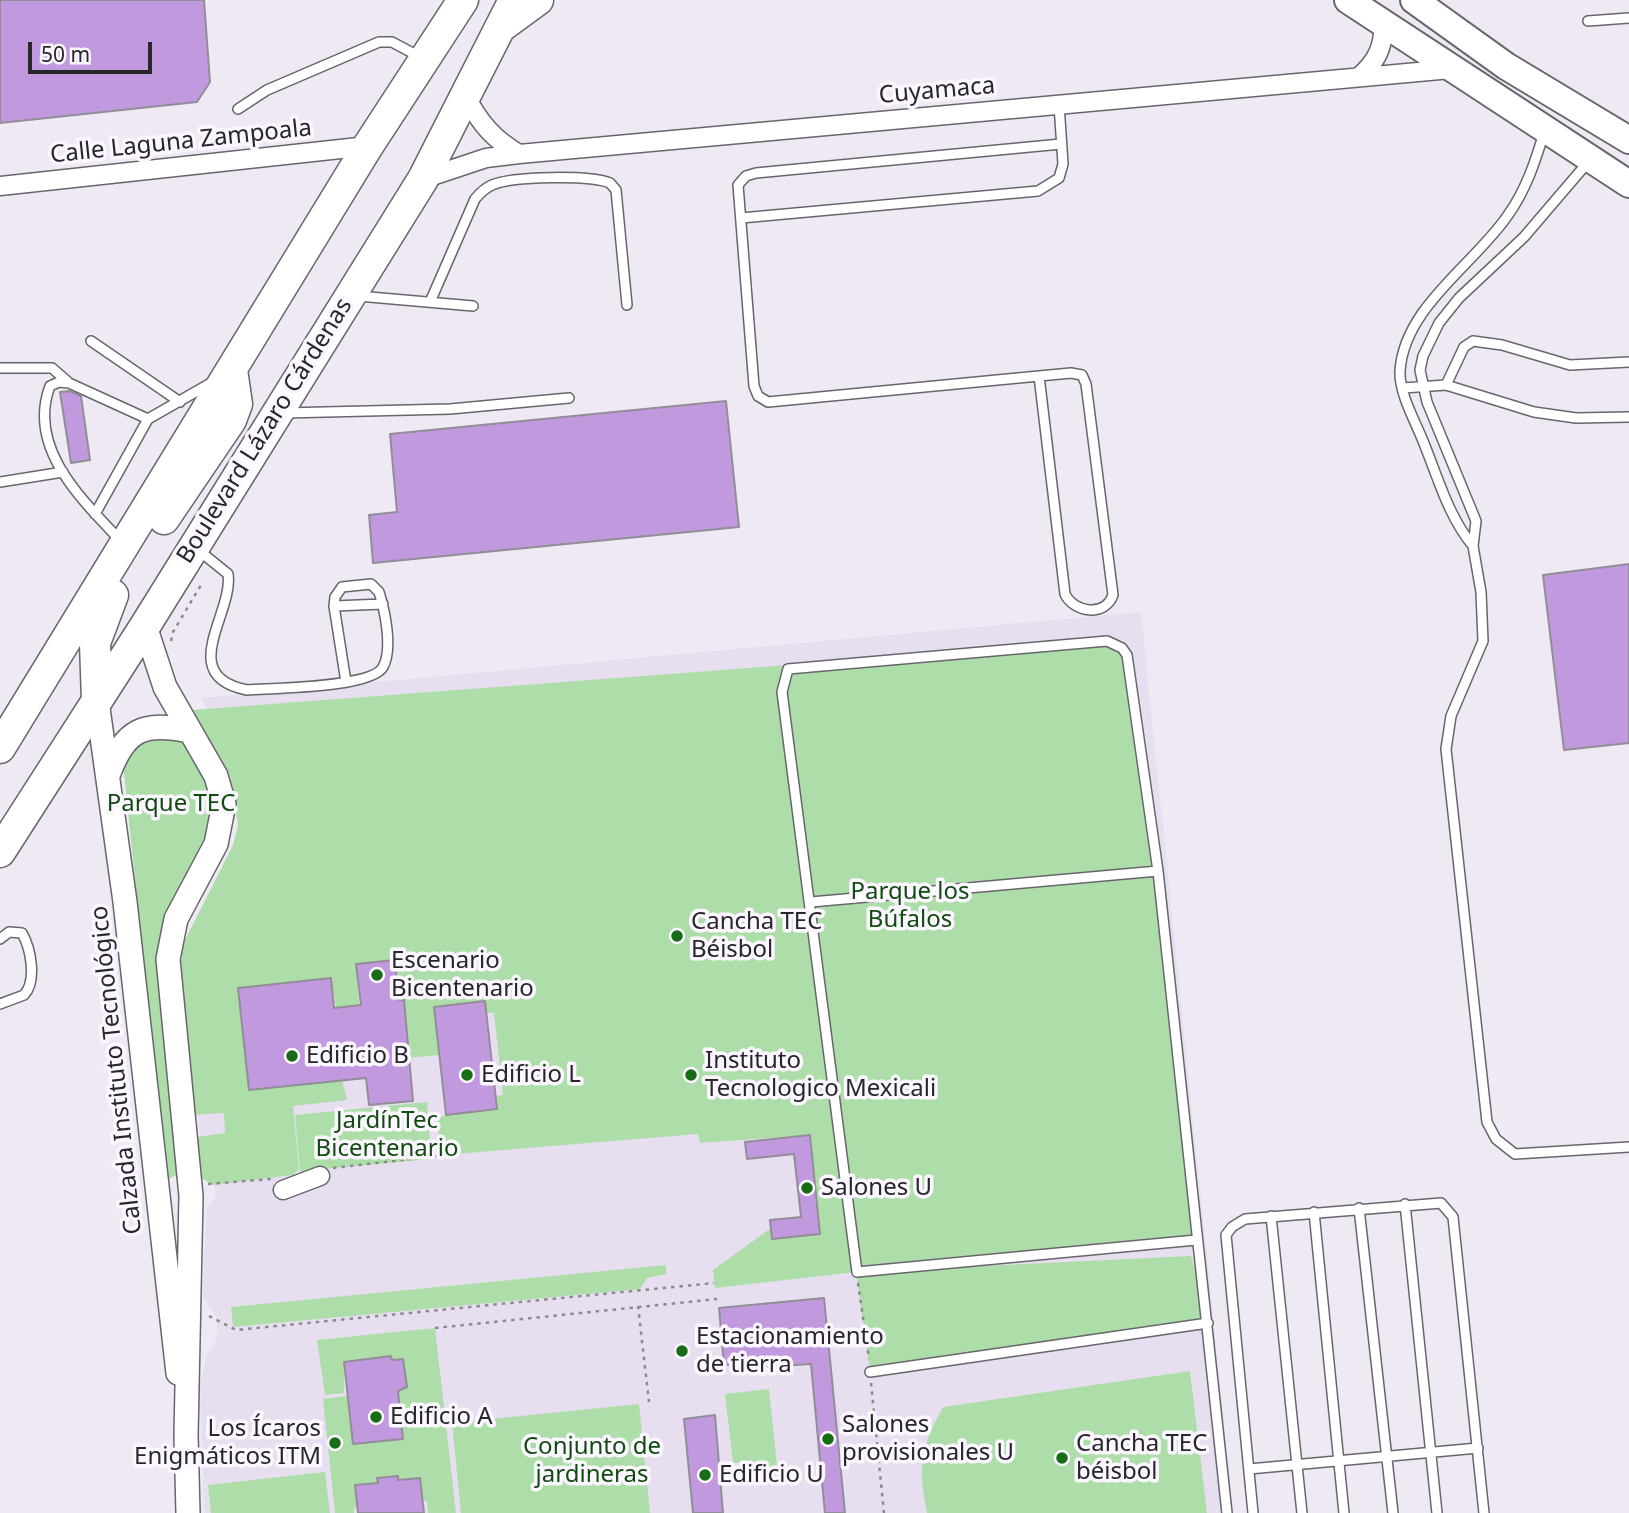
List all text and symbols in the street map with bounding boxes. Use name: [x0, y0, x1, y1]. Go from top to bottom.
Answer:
scale bar: [32, 28, 156, 72]
text: 50 m: [41, 40, 90, 68]
street label: Cuyamaca: [878, 72, 996, 110]
street label: Calle Laguna Zampoala: [49, 114, 313, 170]
street label: Boulevard Lázaro Cárdenas: [171, 293, 359, 569]
park label: Parque TEC: [107, 790, 235, 818]
park label: Parque los Búfalos: [851, 878, 969, 934]
street label: Calzada Instituto Tecnológico: [85, 904, 149, 1236]
place label: Cancha TEC Béisbol: [691, 908, 822, 964]
marker: Cancha TEC Béisbol: [669, 928, 685, 944]
place label: Escenario Bicentenario: [391, 947, 534, 1003]
marker: Escenario Bicentenario: [369, 967, 385, 983]
place label: Edificio B: [306, 1042, 409, 1070]
place label: Instituto Tecnologico Mexicali: [705, 1047, 936, 1103]
marker: Edificio B: [284, 1048, 300, 1064]
place label: Edificio L: [481, 1061, 581, 1089]
marker: Edificio L: [459, 1067, 475, 1083]
marker: Instituto Tecnologico Mexicali: [683, 1067, 699, 1083]
park label: JardínTec Bicentenario: [316, 1107, 458, 1163]
place label: Salones U: [821, 1174, 932, 1202]
marker: Salones U: [799, 1180, 815, 1196]
place label: Estacionamiento de tierra: [696, 1323, 884, 1379]
marker: Estacionamiento de tierra: [674, 1343, 690, 1359]
place label: Edificio A: [390, 1403, 493, 1431]
marker: Edificio A: [368, 1409, 384, 1425]
place label: Salones provisionales U: [842, 1411, 1014, 1467]
place label: Los Ícaros Enigmáticos ITM: [134, 1415, 321, 1471]
place label: Cancha TEC béisbol: [1076, 1430, 1207, 1486]
marker: Salones provisionales U: [820, 1431, 836, 1447]
park label: Conjunto de jardineras: [523, 1433, 661, 1489]
marker: Los Ícaros Enigmáticos ITM: [327, 1435, 343, 1451]
marker: Cancha TEC béisbol: [1054, 1450, 1070, 1466]
place label: Edificio U: [719, 1461, 824, 1489]
marker: Edificio U: [697, 1467, 713, 1483]

